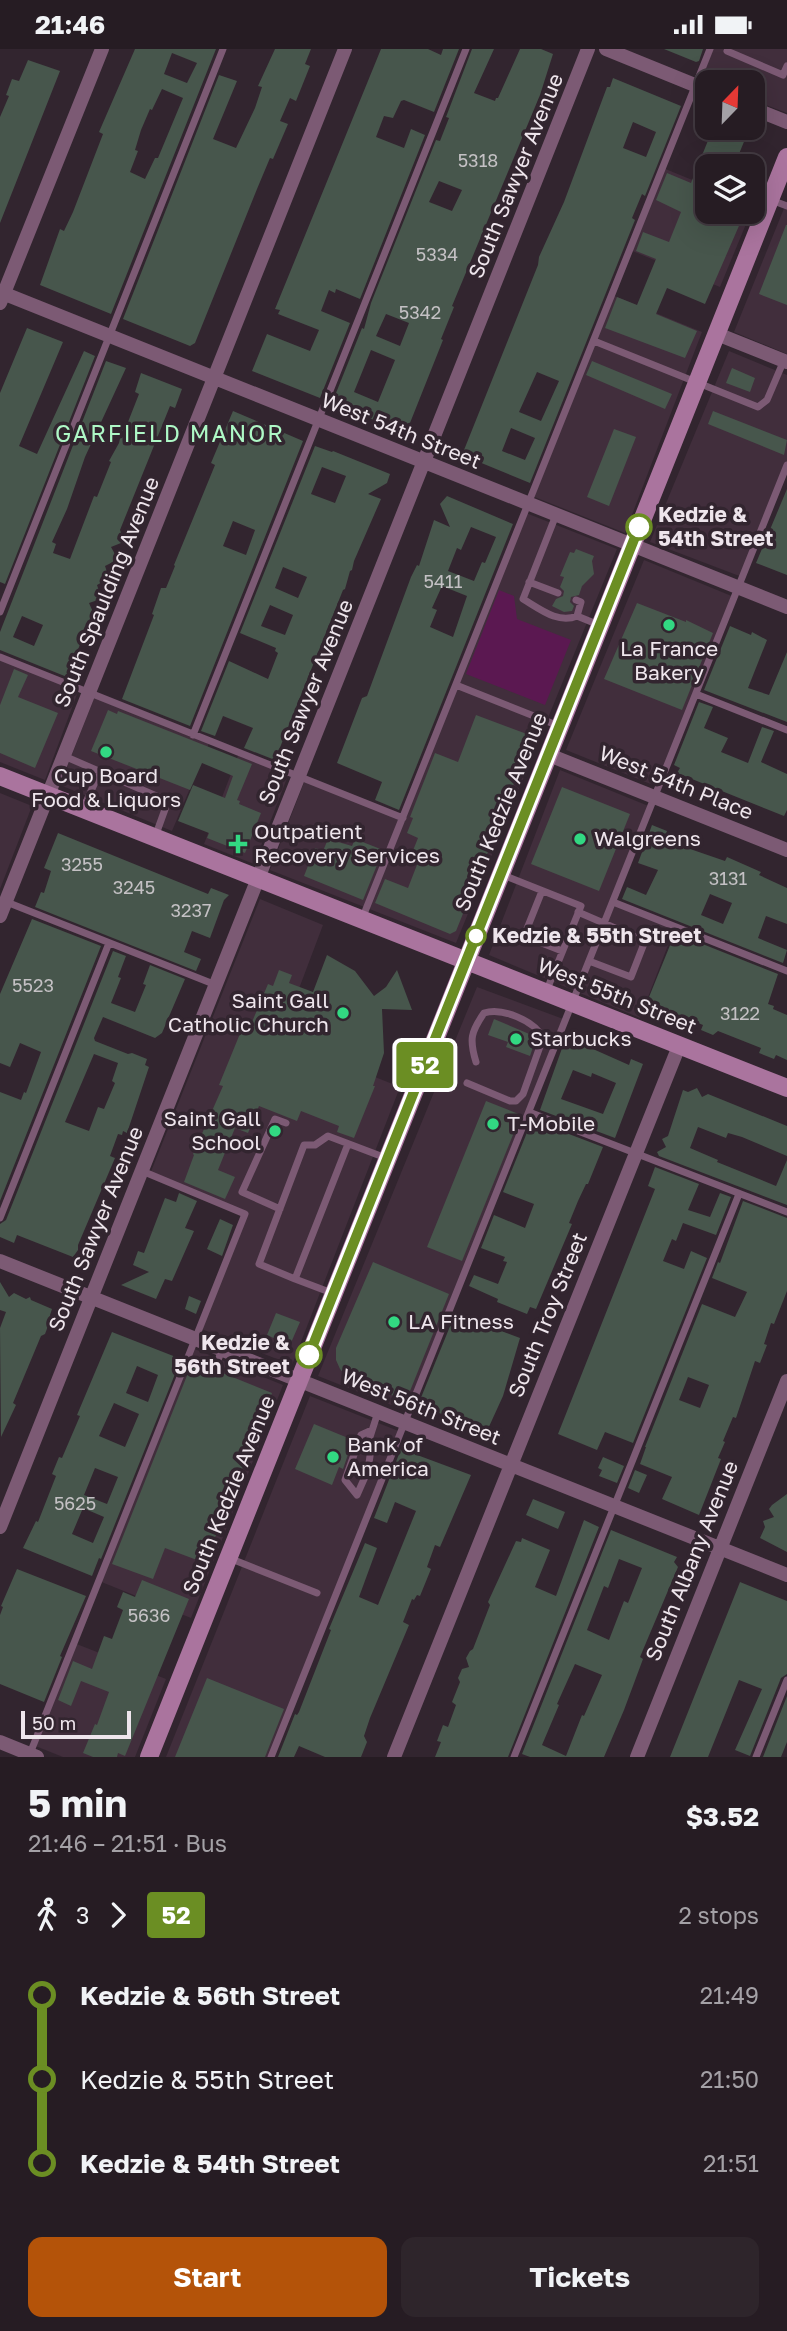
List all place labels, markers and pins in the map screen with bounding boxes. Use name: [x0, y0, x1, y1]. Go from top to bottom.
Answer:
place label: Kedzie & 54th Street: [658, 501, 774, 551]
marker: Kedzie & 54th Street: [626, 514, 652, 540]
marker: La France Bakery: [661, 617, 677, 633]
place label: La France Bakery: [620, 635, 718, 685]
marker: Cup Board Food & Liquors: [98, 744, 114, 760]
place label: Cup Board Food & Liquors: [31, 762, 181, 812]
place label: Outpatient Recovery Services: [254, 818, 440, 868]
place label: Walgreens: [594, 825, 701, 851]
marker: Walgreens: [572, 831, 588, 847]
marker: Outpatient Recovery Services: [228, 834, 248, 854]
place label: Kedzie & 55th Street: [492, 922, 702, 948]
marker: Kedzie & 55th Street: [466, 926, 486, 946]
place label: Saint Gall Catholic Church: [168, 987, 329, 1037]
marker: Saint Gall Catholic Church: [335, 1005, 351, 1021]
place label: Starbucks: [530, 1025, 632, 1051]
marker: Starbucks: [508, 1031, 524, 1047]
place label: Saint Gall School: [164, 1105, 261, 1155]
place label: T-Mobile: [507, 1110, 595, 1136]
marker: T-Mobile: [485, 1116, 501, 1132]
marker: Saint Gall School: [267, 1123, 283, 1139]
place label: LA Fitness: [408, 1308, 514, 1334]
marker: LA Fitness: [386, 1314, 402, 1330]
place label: Kedzie & 56th Street: [174, 1329, 290, 1379]
marker: Kedzie & 56th Street: [296, 1342, 322, 1368]
place label: Bank of America: [347, 1431, 429, 1481]
marker: Bank of America: [325, 1449, 341, 1465]

